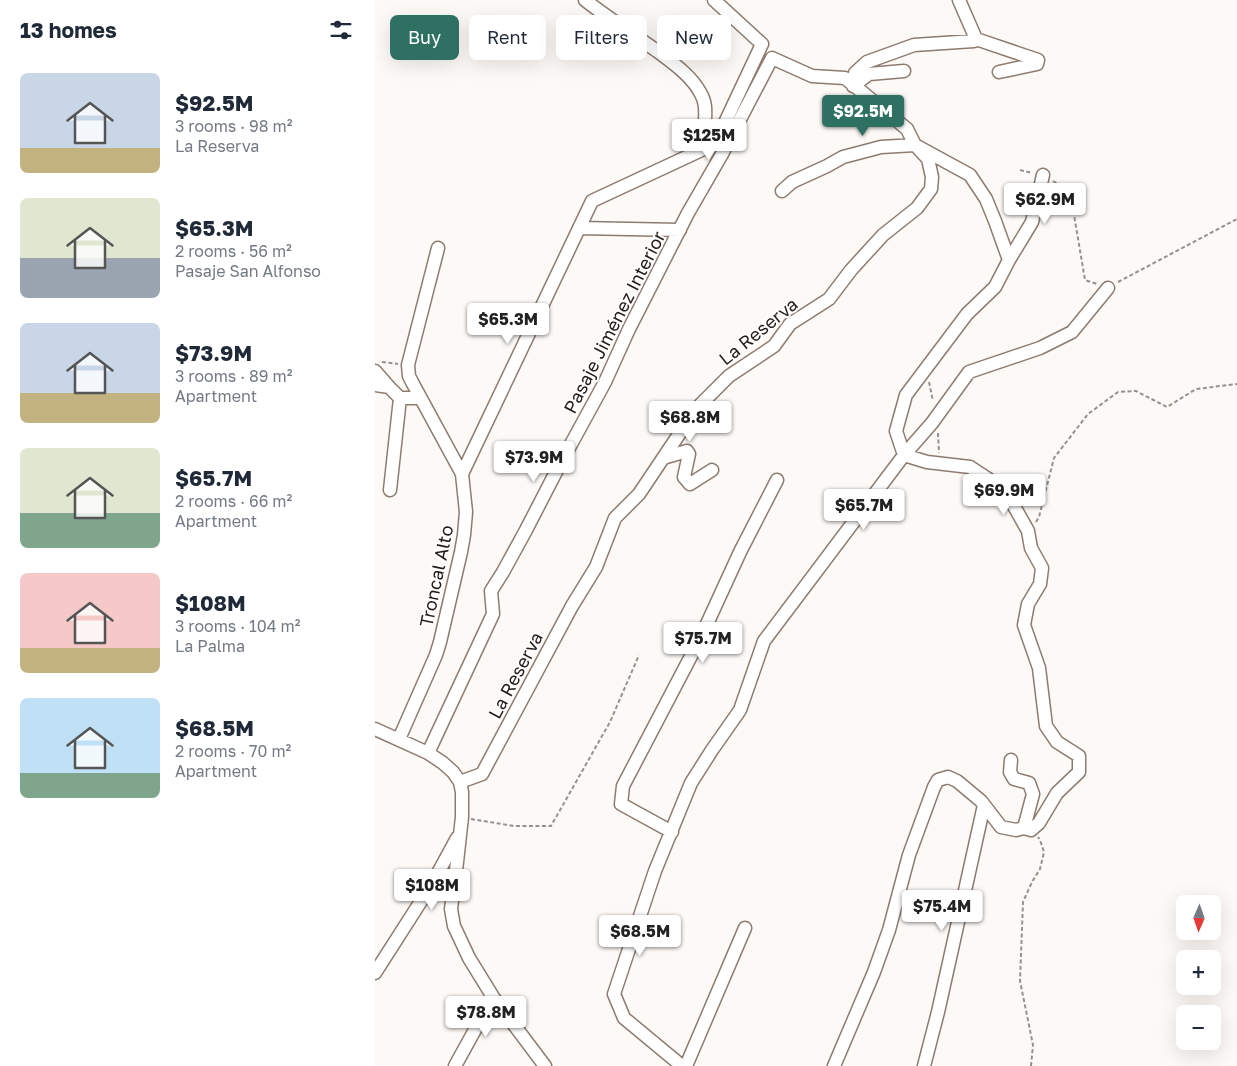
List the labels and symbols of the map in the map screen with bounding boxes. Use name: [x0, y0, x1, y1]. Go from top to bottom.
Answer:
pin: $92.5M: [822, 94, 904, 137]
pin: $125M: [674, 119, 744, 161]
pin: $62.9M: [1004, 182, 1086, 225]
street label: Pasaje Jiménez Interior: [558, 227, 670, 417]
street label: La Reserva: [714, 293, 802, 369]
pin: $65.3M: [467, 302, 549, 345]
pin: $68.8M: [649, 400, 731, 443]
pin: $73.9M: [493, 440, 575, 483]
pin: $69.9M: [963, 474, 1045, 516]
pin: $65.7M: [823, 488, 905, 531]
street label: Troncal Alto: [414, 523, 458, 629]
pin: $75.7M: [662, 622, 744, 664]
street label: La Reserva: [483, 628, 547, 722]
pin: $108M: [397, 868, 467, 911]
pin: $75.4M: [901, 890, 983, 932]
north arrow: [1176, 895, 1221, 940]
pin: $68.5M: [599, 914, 681, 957]
pin: $78.8M: [445, 996, 527, 1038]

